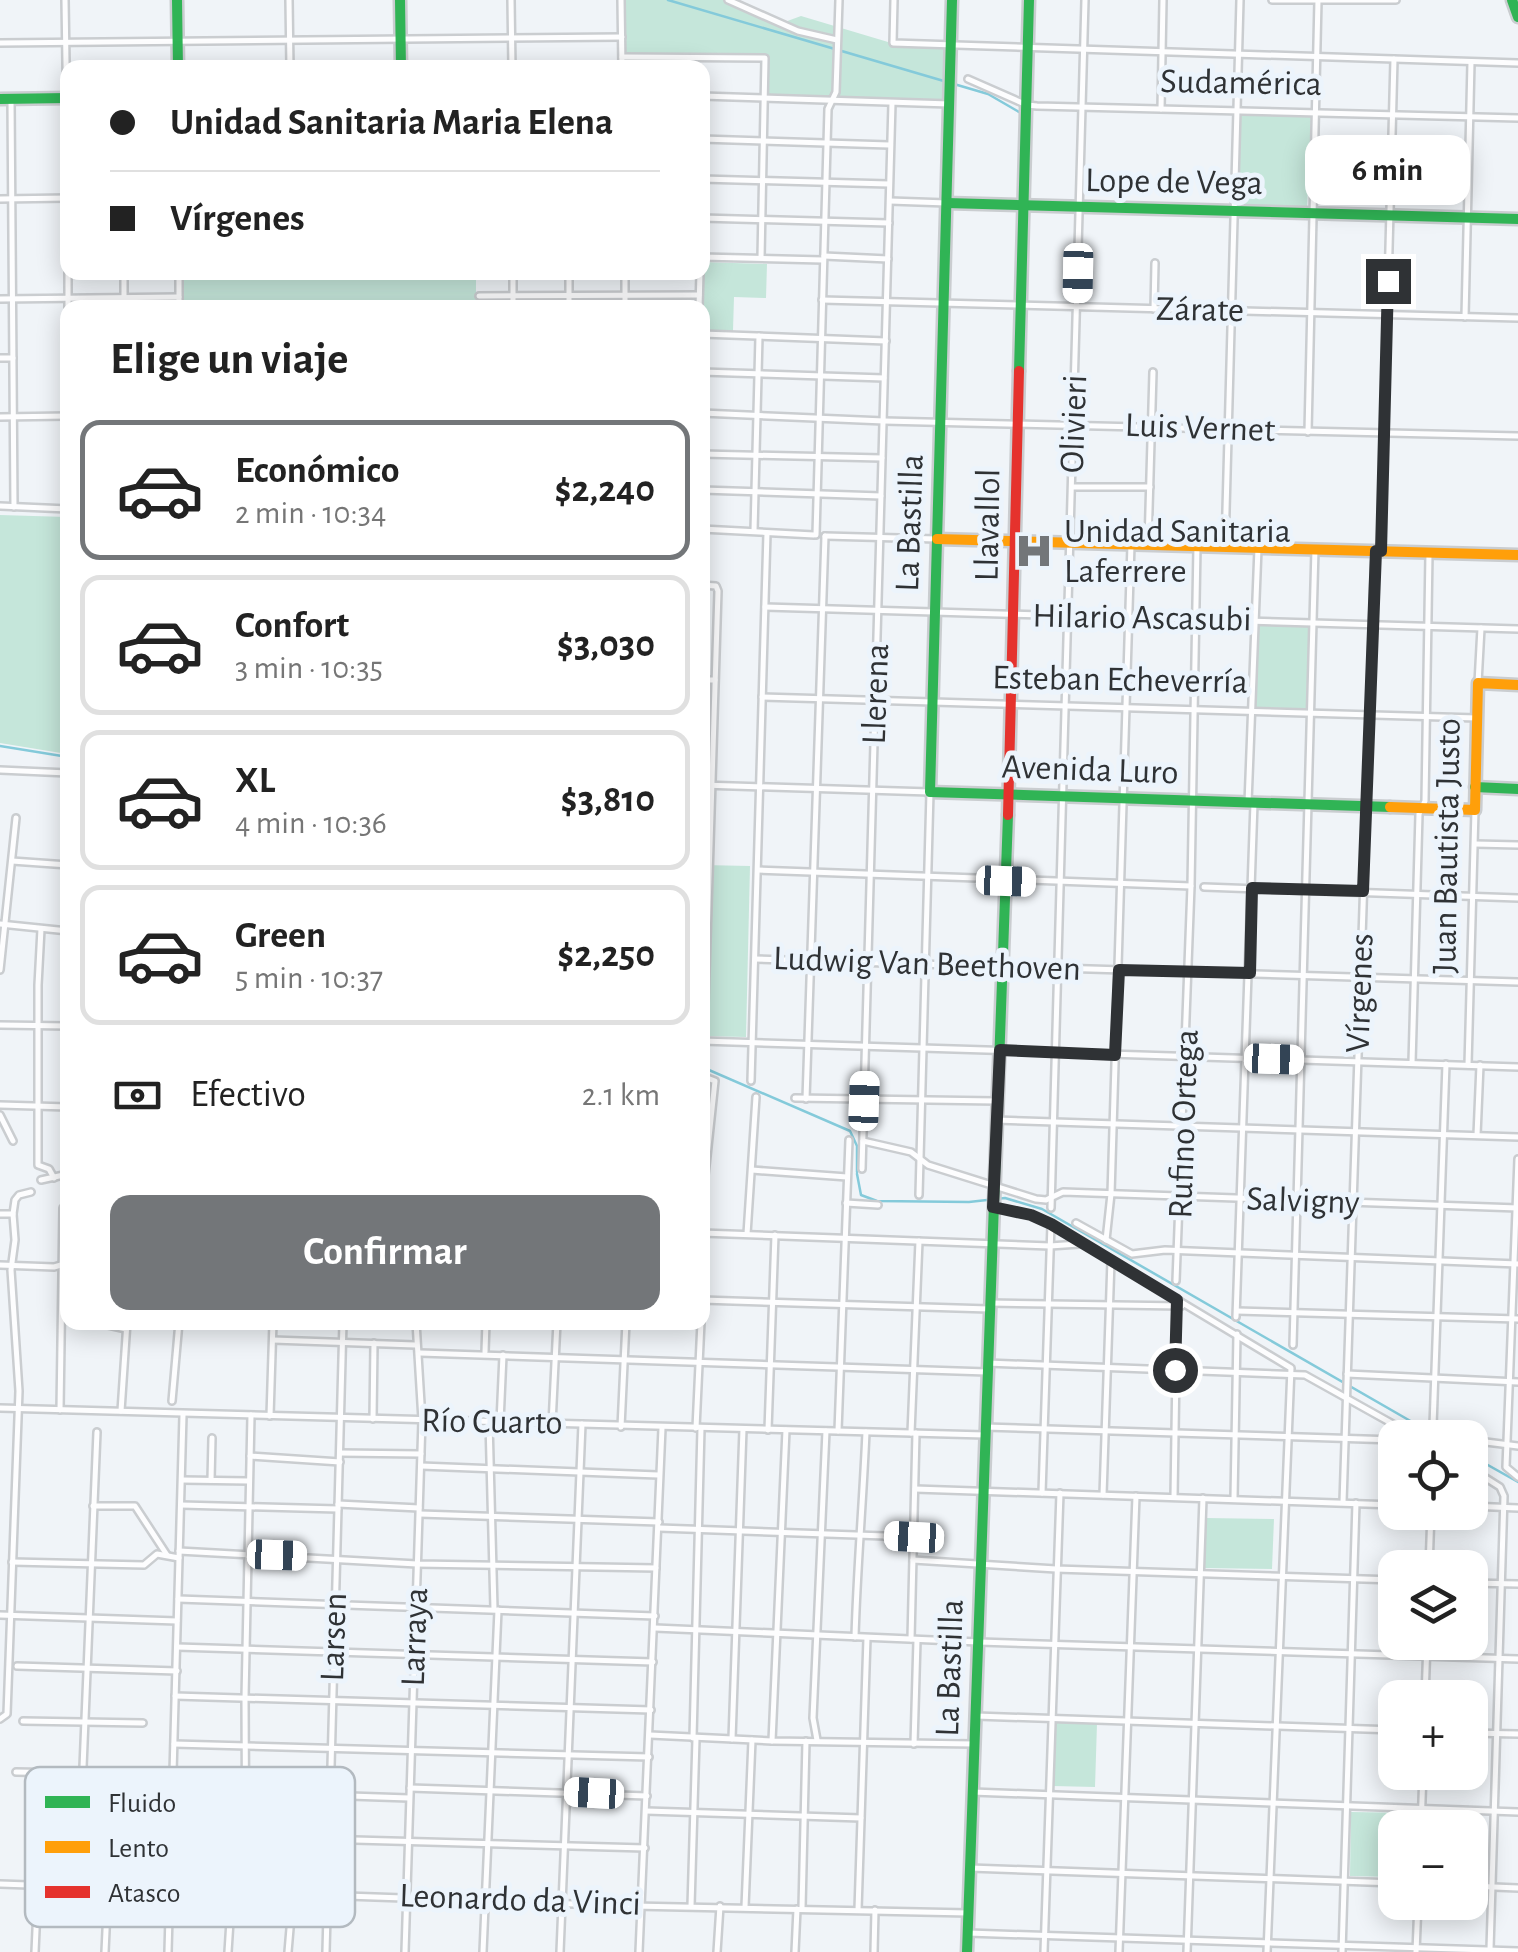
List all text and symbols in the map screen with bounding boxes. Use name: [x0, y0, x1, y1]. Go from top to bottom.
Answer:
street label: Sudamérica: [1160, 64, 1322, 102]
text: Unidad Sanitaria Maria Elena: [170, 104, 613, 142]
callout: 6 min: [1306, 136, 1470, 206]
text: 6 min: [1352, 154, 1423, 186]
street label: Lope de Vega: [1085, 163, 1263, 201]
text: Vírgenes: [170, 200, 305, 238]
car: [1062, 243, 1094, 303]
route end: [1366, 259, 1411, 304]
street label: Zárate: [1156, 292, 1244, 328]
text: Elige un viaje: [110, 337, 349, 382]
street label: Olivieri: [1055, 374, 1093, 474]
street label: Luis Vernet: [1124, 408, 1276, 448]
icon: car: [115, 445, 205, 535]
text: Económico: [235, 452, 399, 490]
street label: La Bastilla: [890, 454, 930, 592]
street label: Llavallol: [970, 468, 1006, 582]
text: $2,240: [554, 471, 655, 509]
text: 2 min · 10:34: [235, 497, 386, 529]
place label: Unidad Sanitaria Laferrere: [1064, 514, 1291, 589]
hospital icon: Unidad Sanitaria Laferrere: [1013, 530, 1055, 572]
street label: Hilario Ascasubi: [1032, 599, 1252, 637]
icon: car: [115, 600, 205, 690]
text: Confort: [235, 607, 349, 645]
text: $3,030: [557, 626, 655, 664]
street label: Llerena: [857, 643, 895, 745]
text: 3 min · 10:35: [235, 652, 383, 684]
street label: Esteban Echeverría: [992, 660, 1248, 700]
street label: Juan Bautista Justo: [1427, 718, 1467, 974]
street label: Avenida Luro: [1001, 749, 1179, 791]
icon: car: [115, 755, 205, 845]
text: XL: [235, 762, 275, 800]
text: $3,810: [561, 781, 655, 819]
text: 4 min · 10:36: [235, 807, 387, 839]
car: [975, 865, 1037, 897]
icon: car: [115, 910, 205, 1000]
text: Green: [235, 917, 326, 955]
street label: Vírgenes: [1340, 933, 1380, 1053]
text: $2,250: [557, 936, 655, 974]
street label: Ludwig Van Beethoven: [772, 941, 1082, 987]
text: 5 min · 10:37: [235, 962, 383, 994]
street label: Rufino Ortega: [1163, 1029, 1205, 1219]
car: [1243, 1043, 1305, 1075]
icon: cash: [110, 1068, 165, 1123]
car: [848, 1070, 880, 1132]
text: Efectivo: [190, 1076, 306, 1114]
text: 2.1 km: [582, 1079, 660, 1111]
street label: Salvigny: [1246, 1182, 1360, 1220]
button: Confirmar: [110, 1195, 660, 1310]
route start: [1153, 1348, 1198, 1393]
street label: Río Cuarto: [421, 1403, 563, 1441]
map controls: [1378, 1420, 1488, 1920]
button: locate: [1378, 1420, 1488, 1530]
car: [883, 1520, 945, 1554]
car: [246, 1539, 308, 1571]
button: layers: [1378, 1550, 1488, 1660]
street label: Larraya: [396, 1587, 434, 1687]
street label: Larsen: [315, 1592, 353, 1682]
street label: La Bastilla: [930, 1599, 970, 1737]
button: +: [1378, 1680, 1488, 1790]
legend: [25, 1767, 355, 1927]
car: [563, 1776, 625, 1810]
text: Fluido: [108, 1790, 176, 1818]
button: −: [1378, 1810, 1488, 1920]
text: Lento: [108, 1835, 169, 1863]
street label: Leonardo da Vinci: [399, 1878, 641, 1922]
text: Atasco: [108, 1880, 180, 1908]

